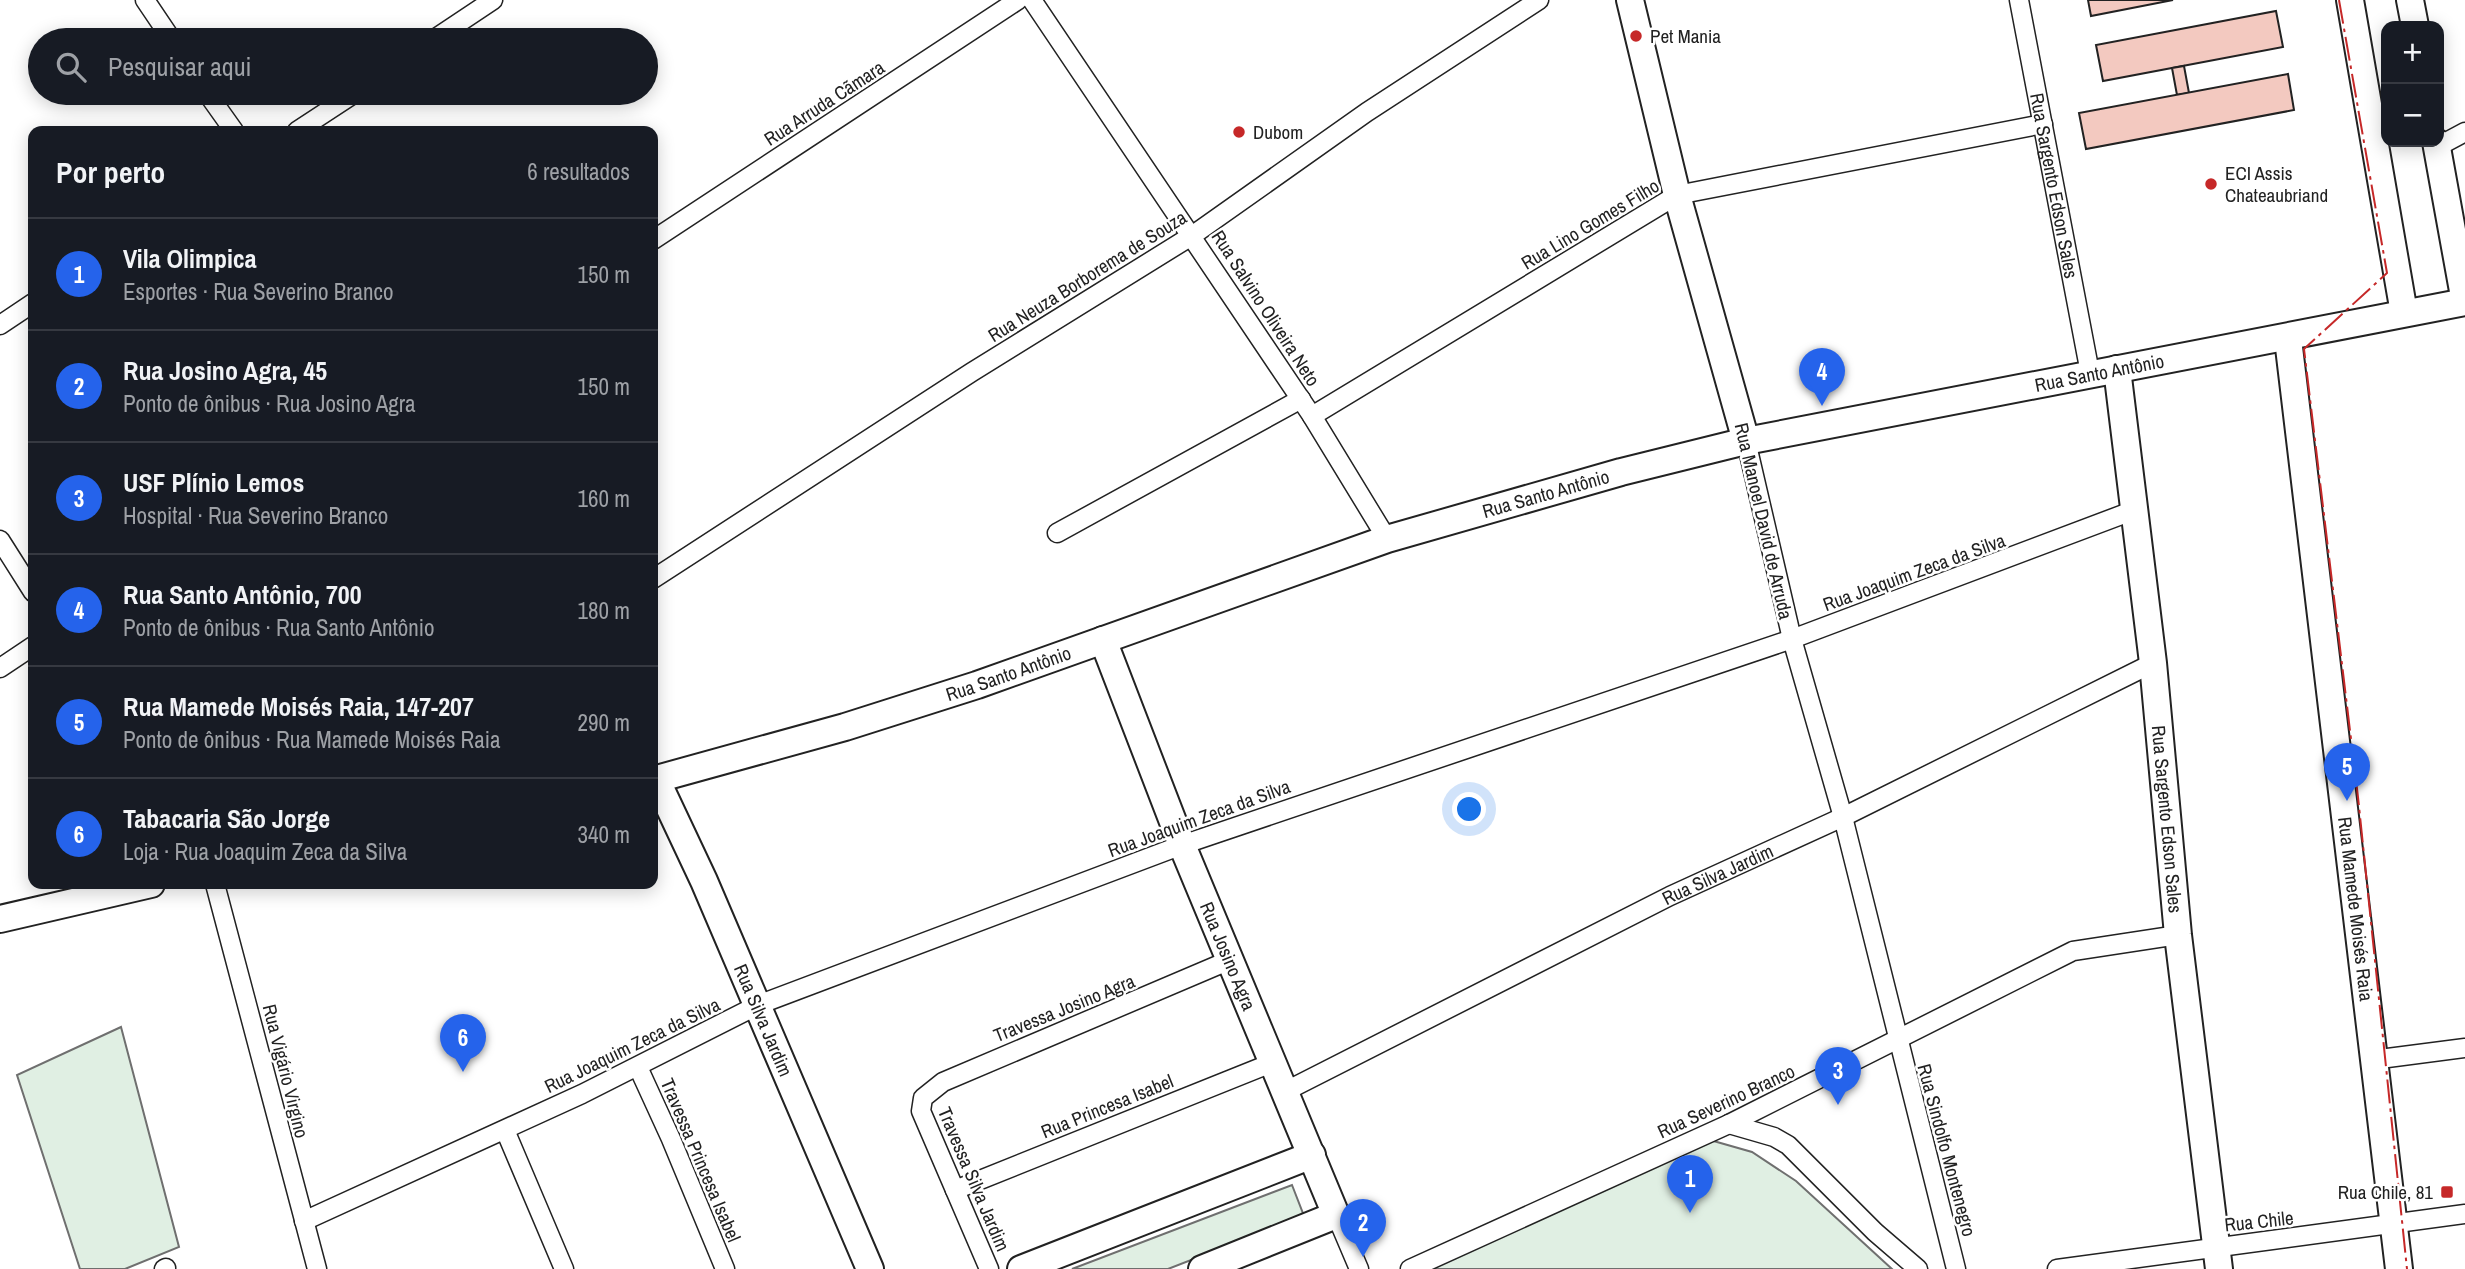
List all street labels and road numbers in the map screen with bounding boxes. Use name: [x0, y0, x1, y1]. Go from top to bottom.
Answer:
street label: Rua Arruda Cãmara: [759, 54, 889, 152]
street label: Rua Sargento Edson Sales: [2024, 91, 2085, 281]
street label: Rua Lino Gomes Filho: [1516, 172, 1664, 276]
street label: Rua Neuza Borborema de Souza: [983, 204, 1191, 348]
street label: Rua Salvino Oliveira Neto: [1206, 225, 1326, 391]
street label: Rua Santo Antônio: [2033, 347, 2166, 398]
street label: Rua Manoel David de Arruda: [1729, 420, 1799, 622]
street label: Rua Santo Antônio: [1479, 463, 1612, 524]
street label: Rua Joaquim Zeca da Silva: [1819, 527, 2009, 617]
street label: Rua Santo Antônio: [942, 640, 1074, 707]
street label: Rua Sargento Edson Sales: [2146, 724, 2189, 914]
street label: Rua Joaquim Zeca da Silva: [1104, 773, 1294, 863]
street label: Rua Mamede Moisés Raia: [2332, 815, 2380, 1003]
street label: Rua Silva Jardim: [1657, 838, 1777, 911]
street label: Rua Josino Agra: [1194, 898, 1263, 1015]
street label: Rua Silva Jardim: [728, 960, 799, 1080]
street label: Travessa Josino Agra: [990, 968, 1139, 1048]
street label: Rua Joaquim Zeca da Silva: [540, 991, 724, 1099]
street label: Rua Vigário Virgino: [257, 1001, 315, 1141]
street label: Rua Severino Branco: [1653, 1058, 1799, 1144]
street label: Rua Sindolfo Montenegro: [1911, 1061, 1983, 1239]
street label: Rua Princesa Isabel: [1037, 1068, 1177, 1144]
street label: Travessa Princesa Isabel: [655, 1074, 747, 1246]
street label: Travessa Silva Jardim: [932, 1103, 1016, 1255]
street label: Rua Chile: [2223, 1204, 2295, 1238]

